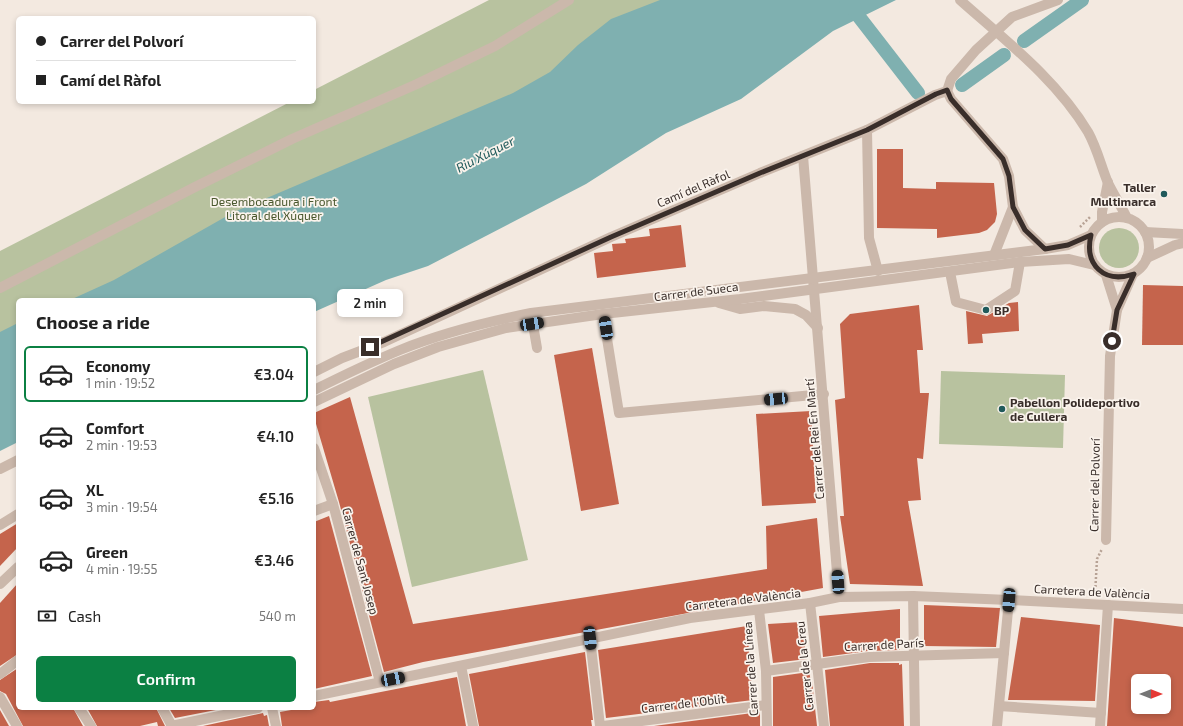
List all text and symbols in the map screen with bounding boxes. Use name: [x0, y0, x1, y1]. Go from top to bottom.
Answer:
text: Carrer del Polvorí: [60, 32, 184, 50]
text: Camí del Ràfol: [60, 71, 161, 89]
water label: Riu Xúquer: [453, 132, 518, 176]
street label: Camí del Ràfol: [654, 166, 732, 210]
place label: Taller Multimarca: [1091, 180, 1156, 208]
marker: Taller Multimarca: [1159, 189, 1169, 199]
park label: Desembocadura i Front Litoral del Xúquer: [211, 194, 338, 222]
street label: Carrer de Sueca: [653, 279, 739, 303]
callout: 2 min: [337, 289, 403, 317]
text: 2 min: [354, 295, 386, 311]
place label: BP: [994, 303, 1010, 317]
marker: BP: [981, 305, 991, 315]
text: Choose a ride: [36, 311, 150, 333]
car: [598, 315, 614, 341]
car: [519, 316, 545, 332]
route start: [1103, 332, 1121, 350]
route end: [361, 338, 379, 356]
icon: car: [38, 356, 74, 392]
text: Economy: [86, 357, 151, 375]
text: €3.04: [254, 365, 294, 383]
text: 1 min · 19:52: [86, 375, 155, 391]
street label: Carrer del Rei En Martí: [802, 377, 826, 500]
car: [764, 392, 788, 406]
place label: Pabellon Polideportivo de Cullera: [1010, 395, 1140, 423]
marker: Pabellon Polideportivo de Cullera: [997, 404, 1007, 414]
icon: car: [38, 418, 74, 454]
text: Comfort: [86, 419, 144, 437]
text: €4.10: [257, 427, 294, 445]
text: 2 min · 19:53: [86, 437, 157, 453]
street label: Carrer del Polvorí: [1086, 437, 1102, 532]
icon: car: [38, 480, 74, 516]
text: XL: [86, 481, 104, 499]
text: €5.16: [258, 489, 294, 507]
text: 3 min · 19:54: [86, 499, 158, 515]
street label: Carrer de Sant Josep: [340, 506, 382, 616]
icon: car: [38, 542, 74, 578]
text: Green: [86, 543, 128, 561]
text: €3.46: [254, 551, 294, 569]
text: 4 min · 19:55: [86, 561, 158, 577]
car: [831, 570, 845, 594]
street label: Carretera de València: [1034, 581, 1150, 601]
street label: Carretera de València: [685, 585, 801, 613]
car: [1002, 588, 1016, 612]
icon: cash: [36, 605, 58, 627]
text: Cash: [68, 607, 101, 625]
text: 540 m: [259, 608, 296, 624]
street label: Carrer de la Creu: [792, 620, 816, 712]
street label: Carrer de la Línea: [740, 621, 760, 717]
car: [583, 625, 597, 651]
street label: Carrer de París: [844, 635, 924, 653]
button: Confirm: [36, 656, 296, 702]
car: [380, 671, 406, 687]
north arrow: [1131, 674, 1171, 714]
map controls: [1131, 674, 1171, 714]
street label: Carrer de l'Oblit: [640, 691, 726, 715]

